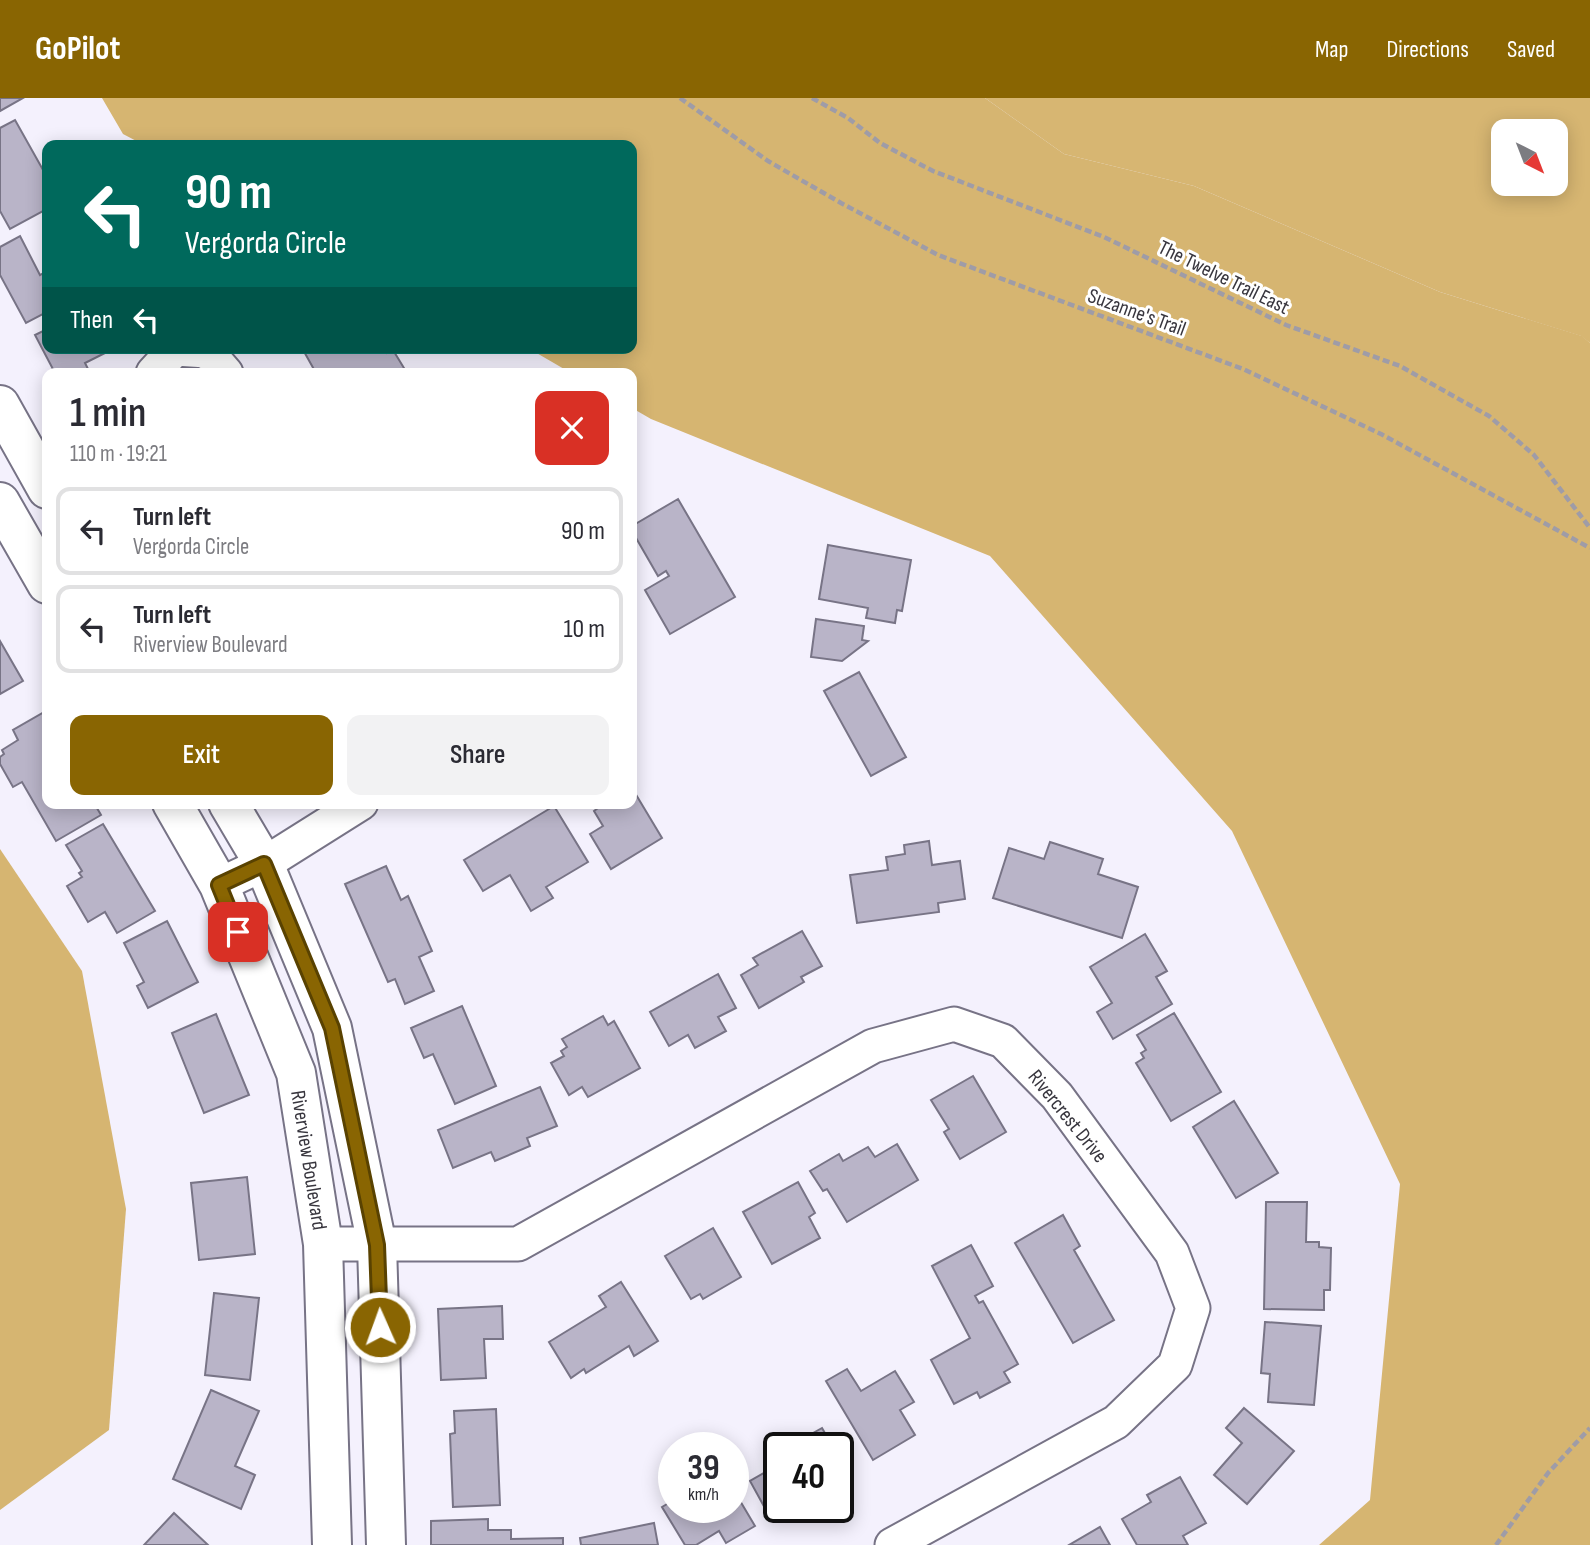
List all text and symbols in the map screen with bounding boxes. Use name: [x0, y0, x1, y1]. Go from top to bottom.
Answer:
text: GoPilot: [35, 29, 120, 69]
text: Map: [1315, 35, 1348, 64]
text: Directions: [1386, 35, 1469, 64]
text: Saved: [1507, 35, 1555, 64]
north arrow: [1491, 119, 1568, 196]
map controls: [1491, 119, 1568, 196]
text: 90 m: [185, 164, 272, 223]
icon: left: [70, 168, 161, 259]
text: Vergorda Circle: [185, 224, 347, 263]
street label: The Twelve Trail East: [1154, 235, 1293, 320]
street label: Suzanne's Trail: [1084, 283, 1189, 342]
icon: left: [127, 301, 165, 339]
text: Then: [70, 305, 113, 336]
text: 1 min: [70, 388, 146, 439]
button: close: [535, 391, 609, 465]
text: 110 m · 19:21: [70, 440, 167, 468]
text: Turn left: [133, 502, 211, 533]
icon: left: [74, 512, 112, 550]
text: 90 m: [561, 516, 605, 547]
text: Vergorda Circle: [133, 533, 249, 561]
text: Turn left: [133, 600, 211, 631]
icon: left: [74, 610, 112, 648]
text: 10 m: [563, 614, 605, 645]
text: Riverview Boulevard: [133, 631, 288, 659]
button: Exit: [70, 715, 333, 795]
button: Share: [347, 715, 609, 795]
pin: [208, 902, 268, 962]
icon: arrive: [219, 913, 257, 951]
street label: Rivercrest Drive: [1023, 1065, 1113, 1168]
street label: Riverview Boulevard: [285, 1088, 332, 1232]
position arrow: [343, 1290, 417, 1364]
speed limit sign: 40: [763, 1432, 854, 1523]
text: 39: [687, 1447, 720, 1490]
text: km/h: [688, 1484, 719, 1505]

